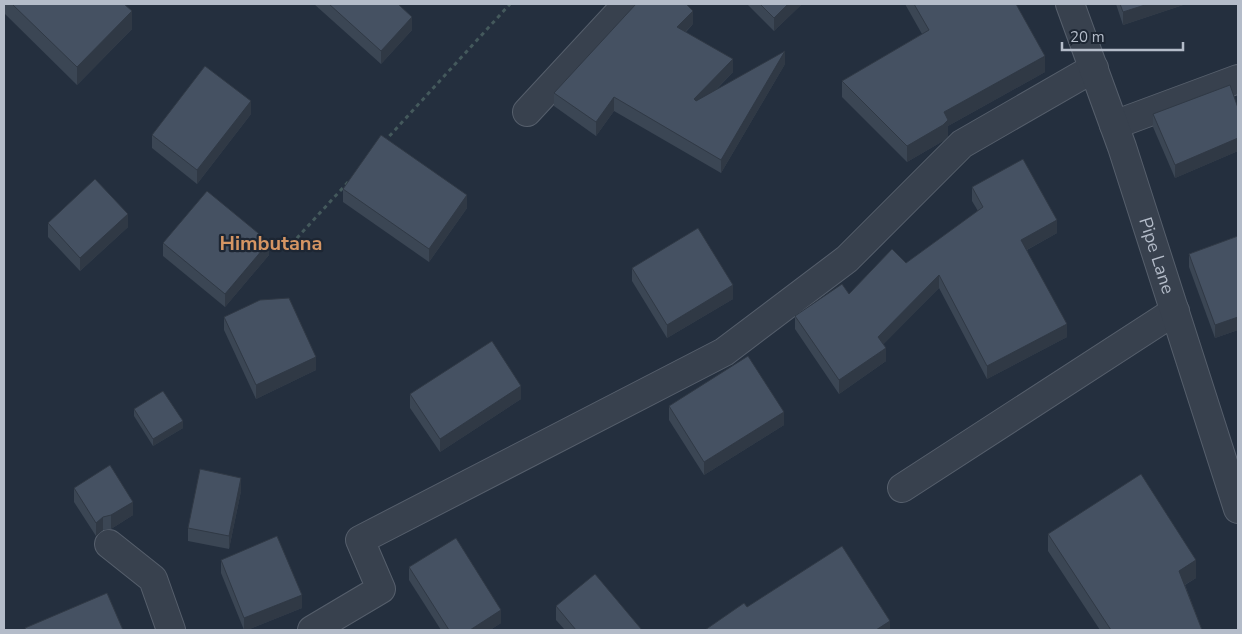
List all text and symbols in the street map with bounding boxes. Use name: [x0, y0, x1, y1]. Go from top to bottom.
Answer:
scale bar: [1062, 20, 1183, 52]
text: 20 m: [1070, 27, 1105, 47]
street label: Pipe Lane: [1133, 214, 1180, 297]
district label: Himbutana: [220, 230, 322, 257]

